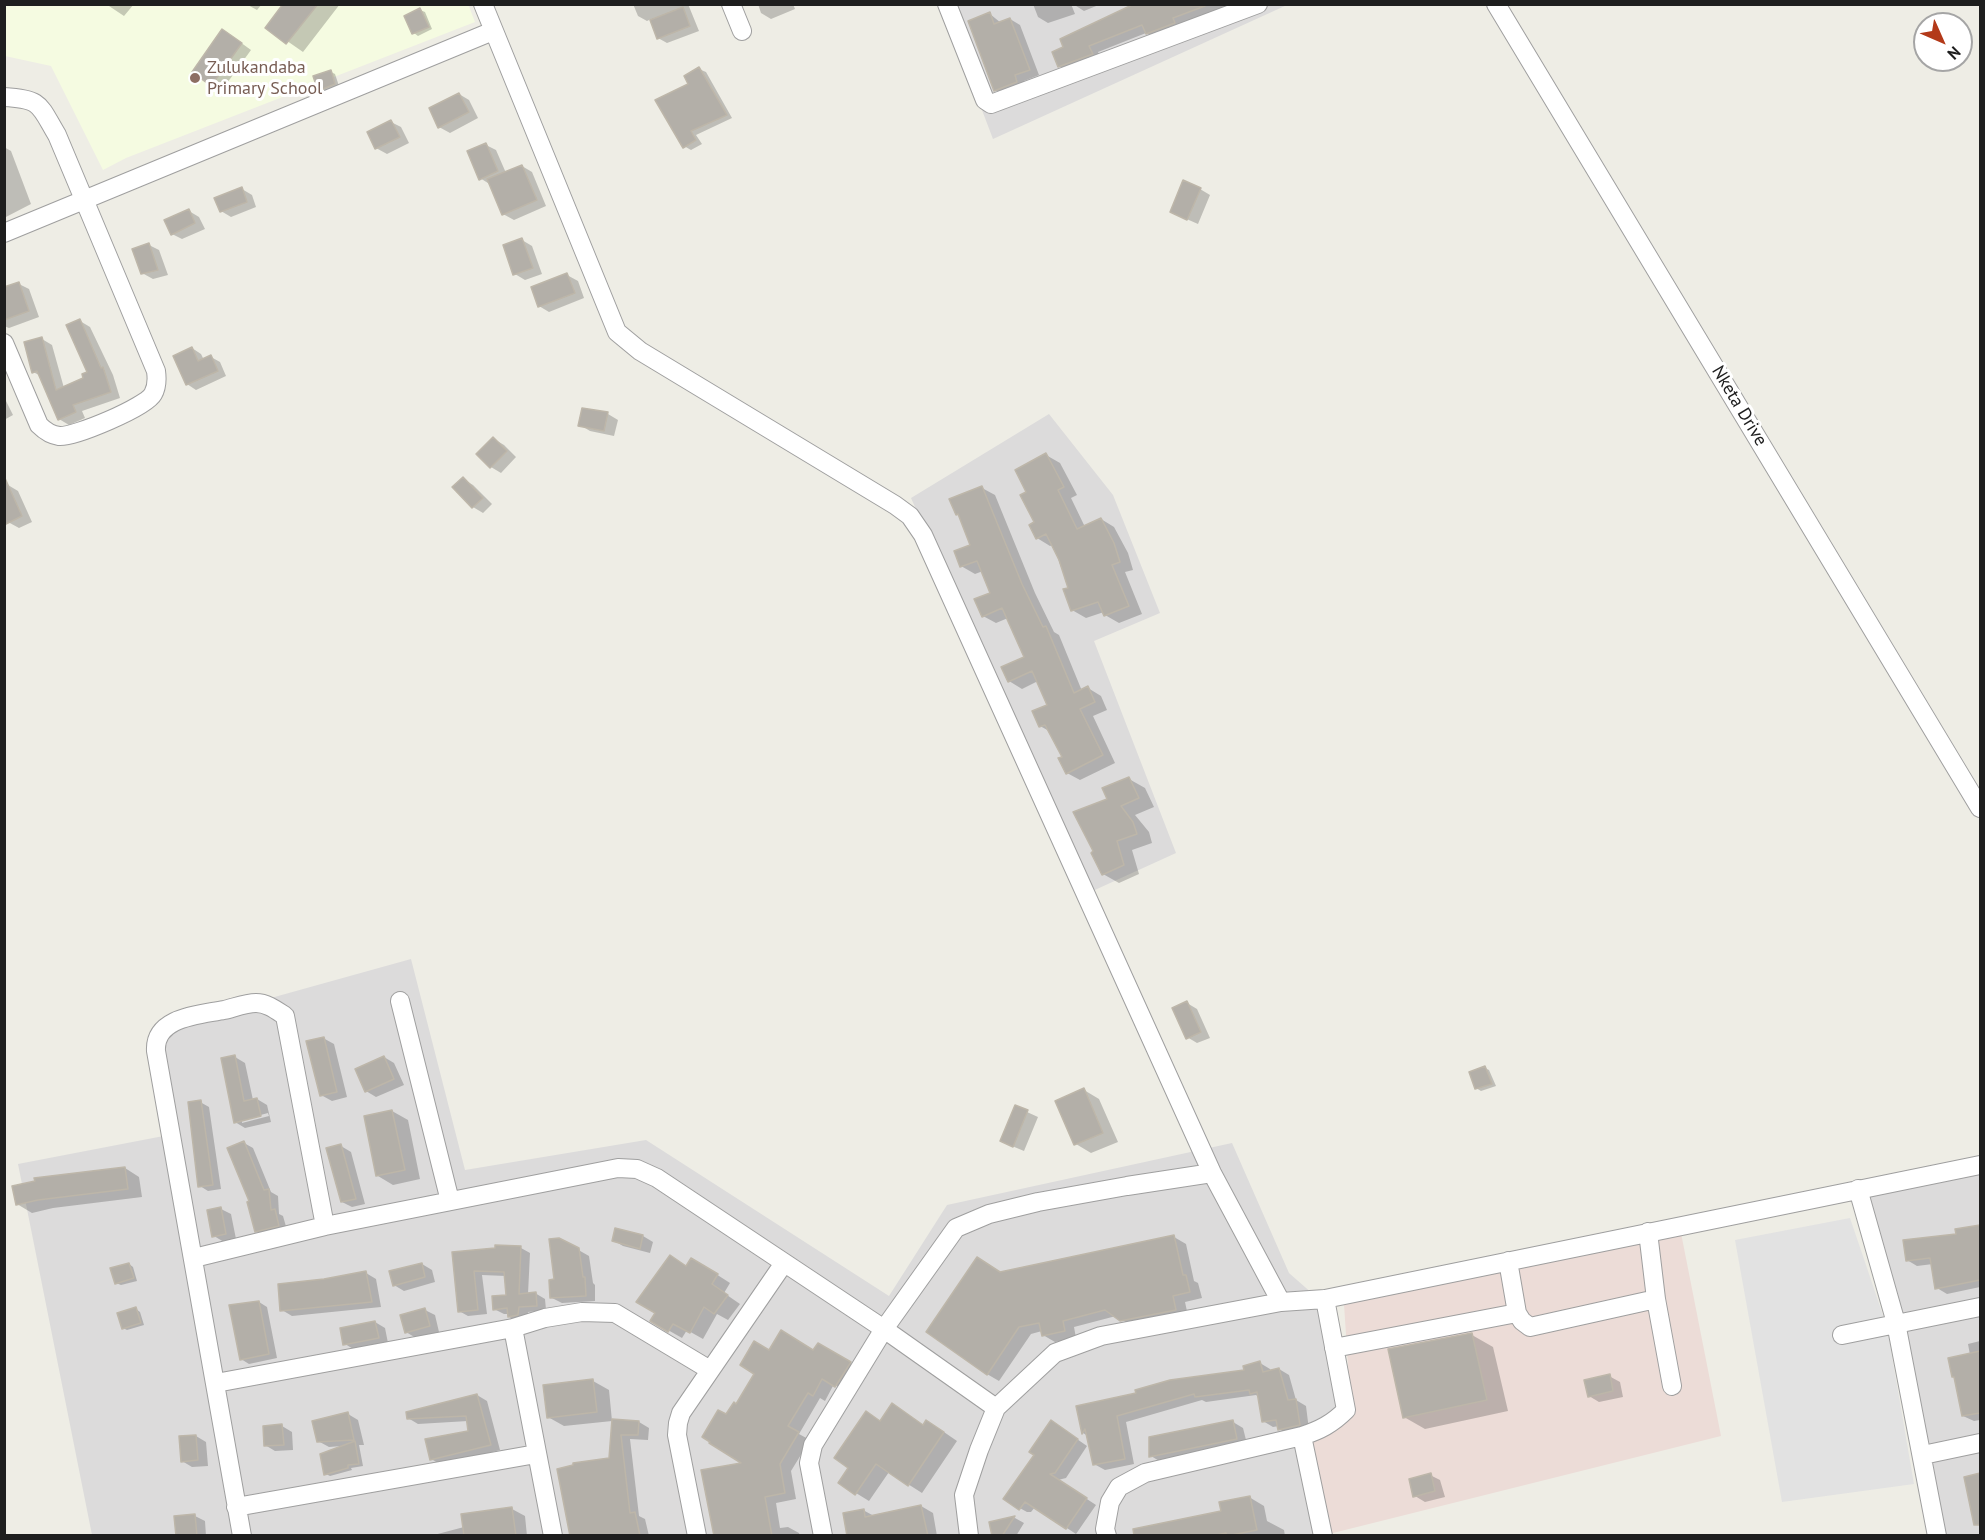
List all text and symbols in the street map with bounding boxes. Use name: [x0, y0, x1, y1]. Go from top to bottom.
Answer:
north arrow: [1913, 12, 1973, 72]
text: N: [1944, 43, 1965, 64]
place label: Zulukandaba Primary School: [207, 57, 322, 100]
marker: Zulukandaba Primary School: [188, 71, 202, 85]
street label: Nketa Drive: [1707, 362, 1771, 450]

